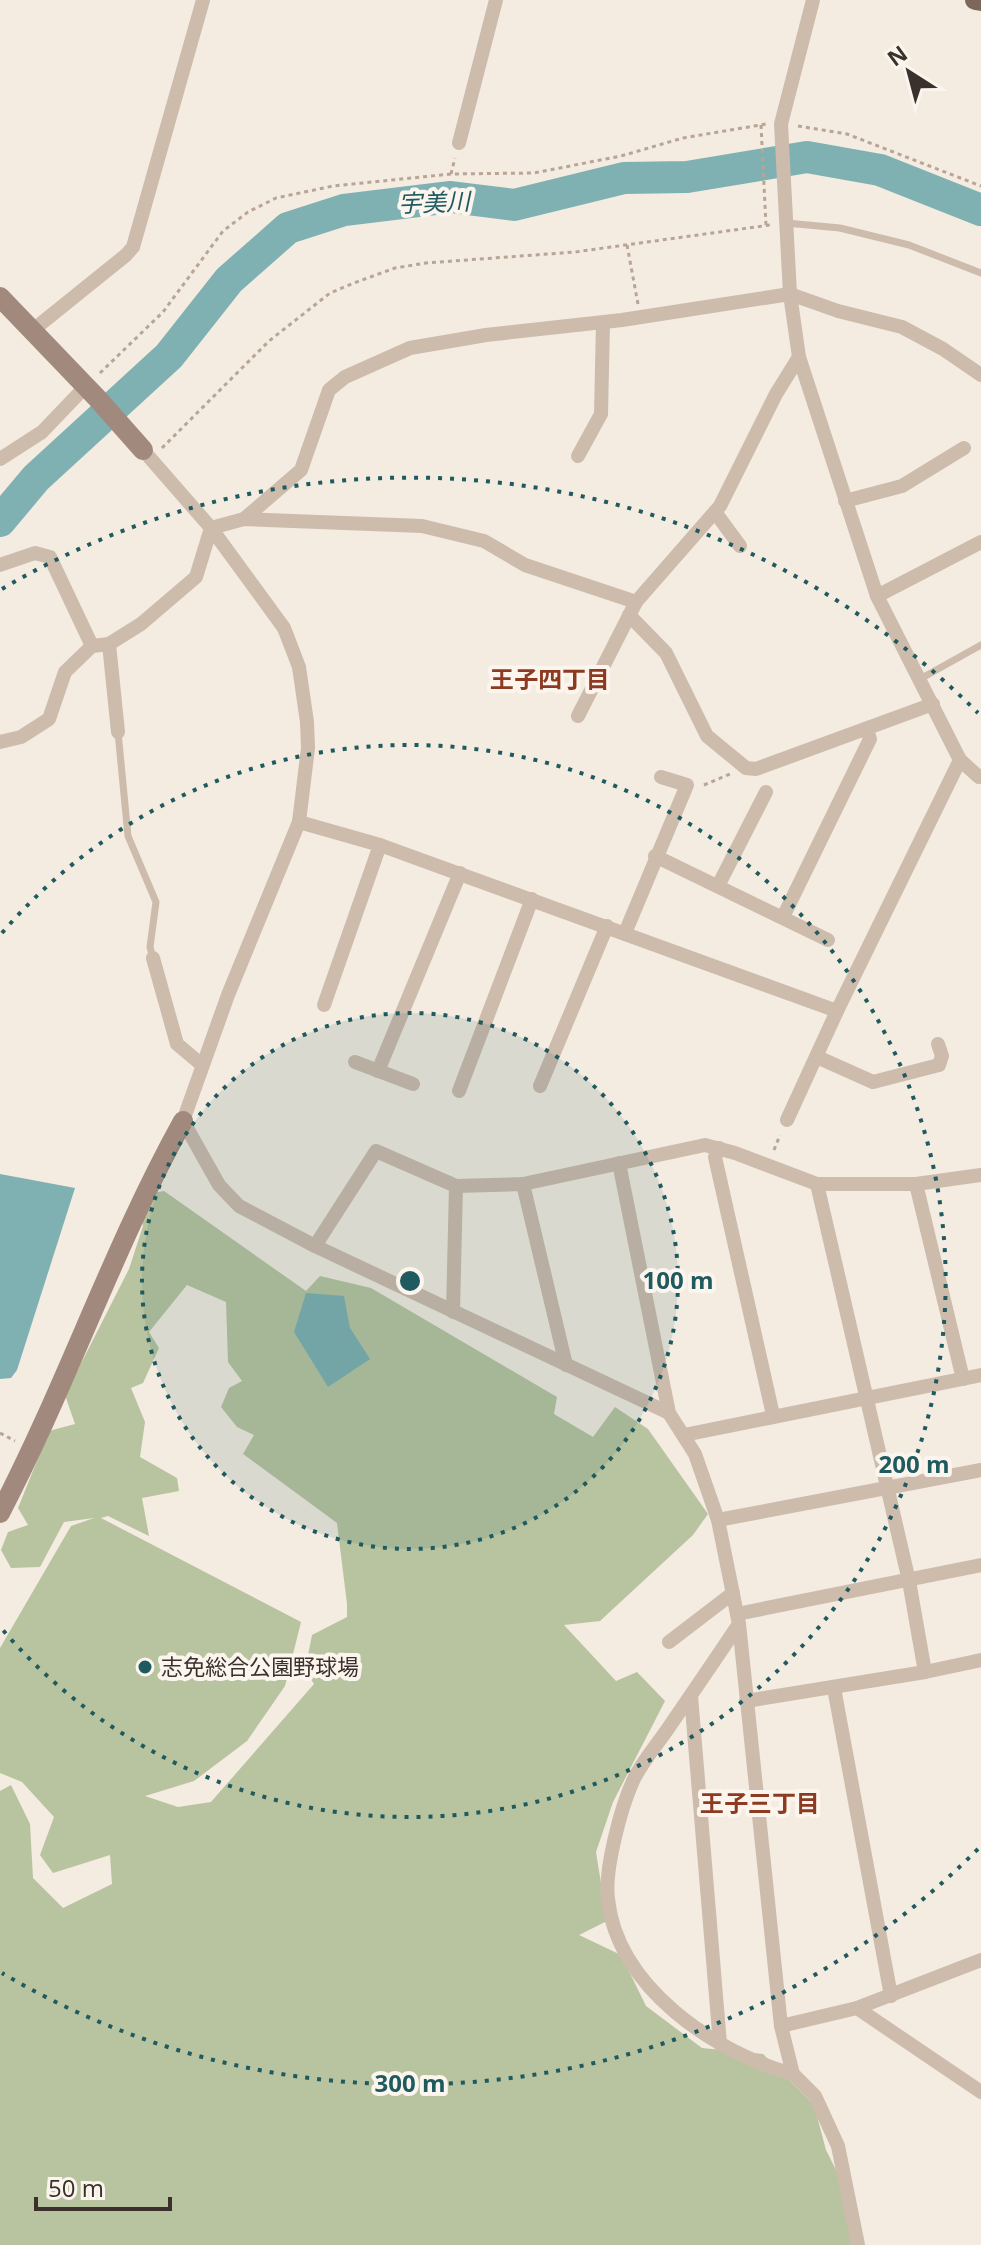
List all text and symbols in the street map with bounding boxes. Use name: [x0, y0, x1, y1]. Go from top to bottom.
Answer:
north arrow: [869, 32, 949, 112]
text: N: [881, 38, 913, 72]
water label: 宇美川: [397, 184, 473, 219]
district label: 王子四丁目: [490, 662, 610, 695]
text: 100 m: [643, 1263, 713, 1296]
centre of rings: [396, 1267, 424, 1295]
text: 200 m: [879, 1447, 949, 1480]
place label: 志免総合公園野球場: [161, 1651, 359, 1681]
marker: 志免総合公園野球場: [136, 1658, 154, 1676]
district label: 王子三丁目: [700, 1786, 820, 1819]
text: 300 m: [375, 2066, 445, 2099]
scale bar: [36, 2161, 170, 2211]
text: 50 m: [48, 2171, 104, 2204]

